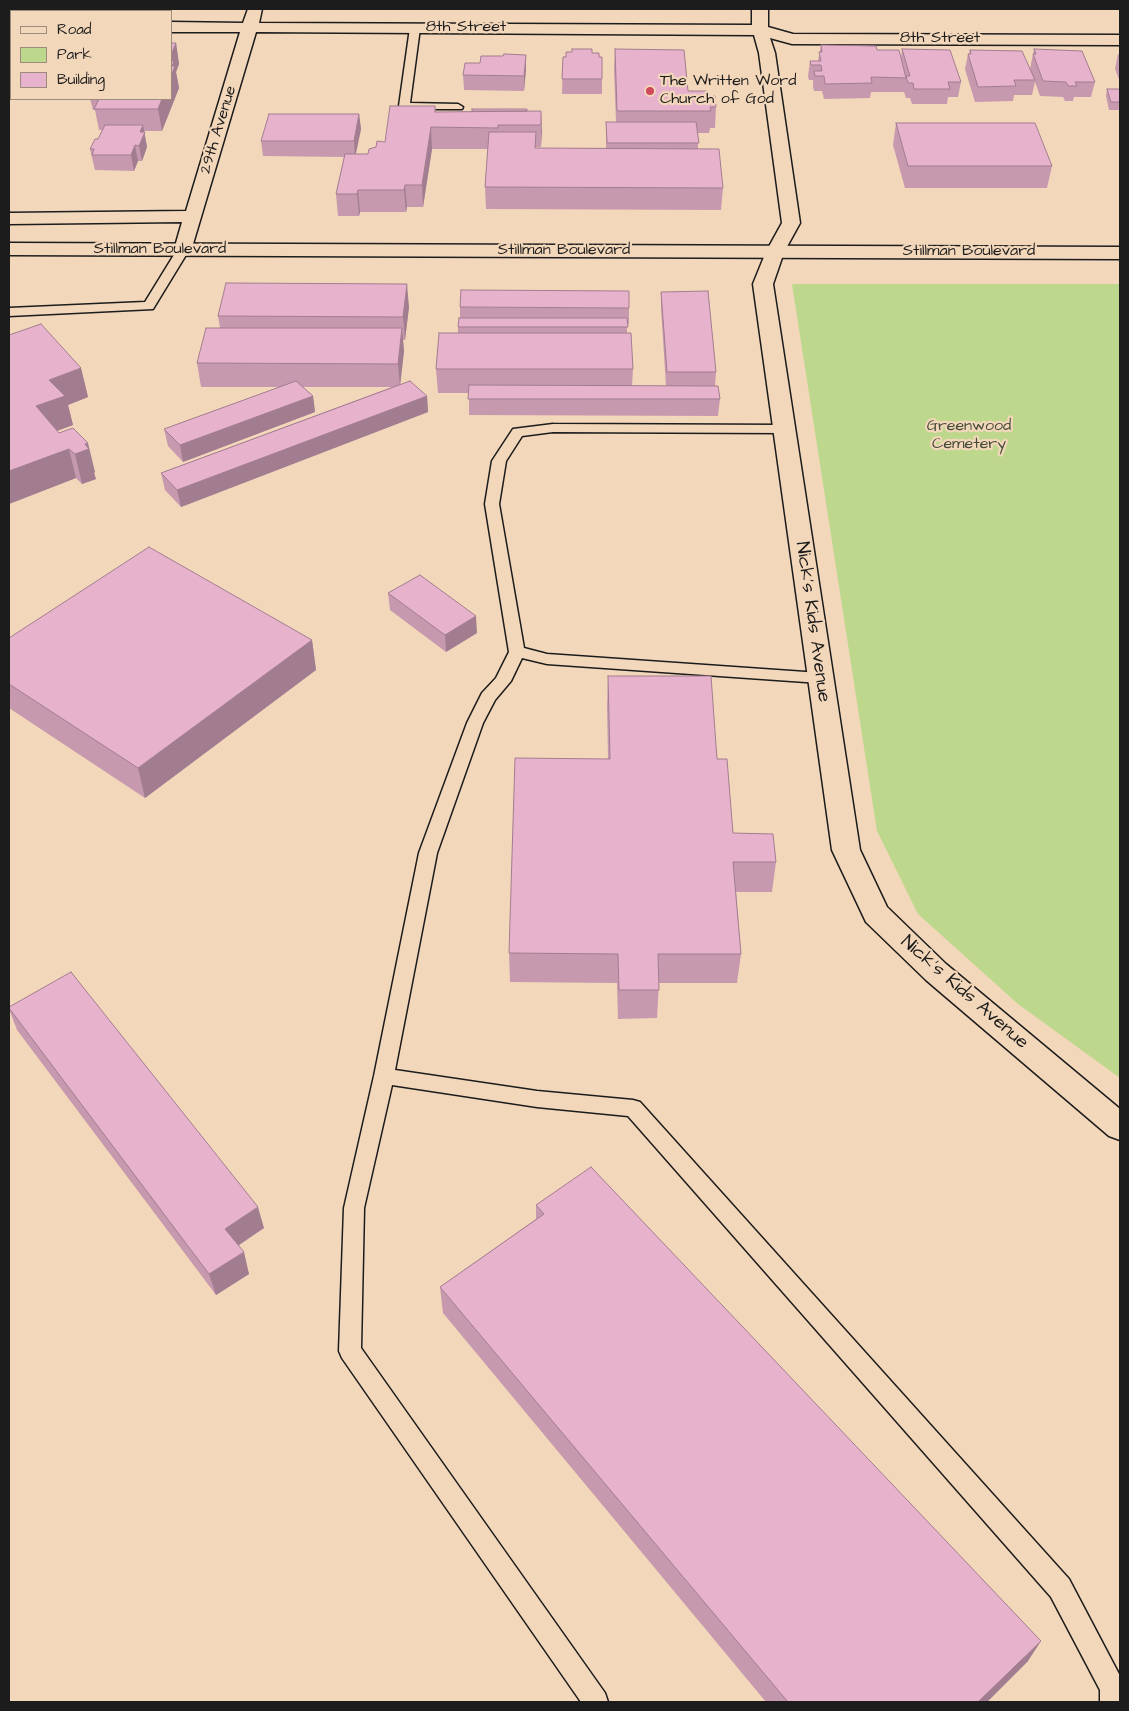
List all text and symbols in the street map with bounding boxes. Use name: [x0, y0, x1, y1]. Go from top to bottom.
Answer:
legend: [10, 10, 172, 100]
street label: 8th Street: [426, 18, 506, 38]
text: Road: [57, 19, 91, 40]
street label: 8th Street: [900, 29, 980, 49]
text: Park: [57, 44, 92, 65]
text: Building: [57, 69, 105, 90]
place label: The Written Word Church of God: [660, 72, 796, 110]
street label: 29th Avenue: [197, 84, 241, 176]
marker: The Written Word Church of God: [644, 85, 656, 97]
street label: Stillman Boulevard: [94, 240, 226, 260]
street label: Stillman Boulevard: [498, 241, 630, 261]
street label: Stillman Boulevard: [903, 242, 1035, 262]
park label: Greenwood Cemetery: [927, 417, 1011, 455]
street label: Nick's Kids Avenue: [789, 540, 835, 704]
street label: Nick's Kids Avenue: [896, 931, 1032, 1055]

